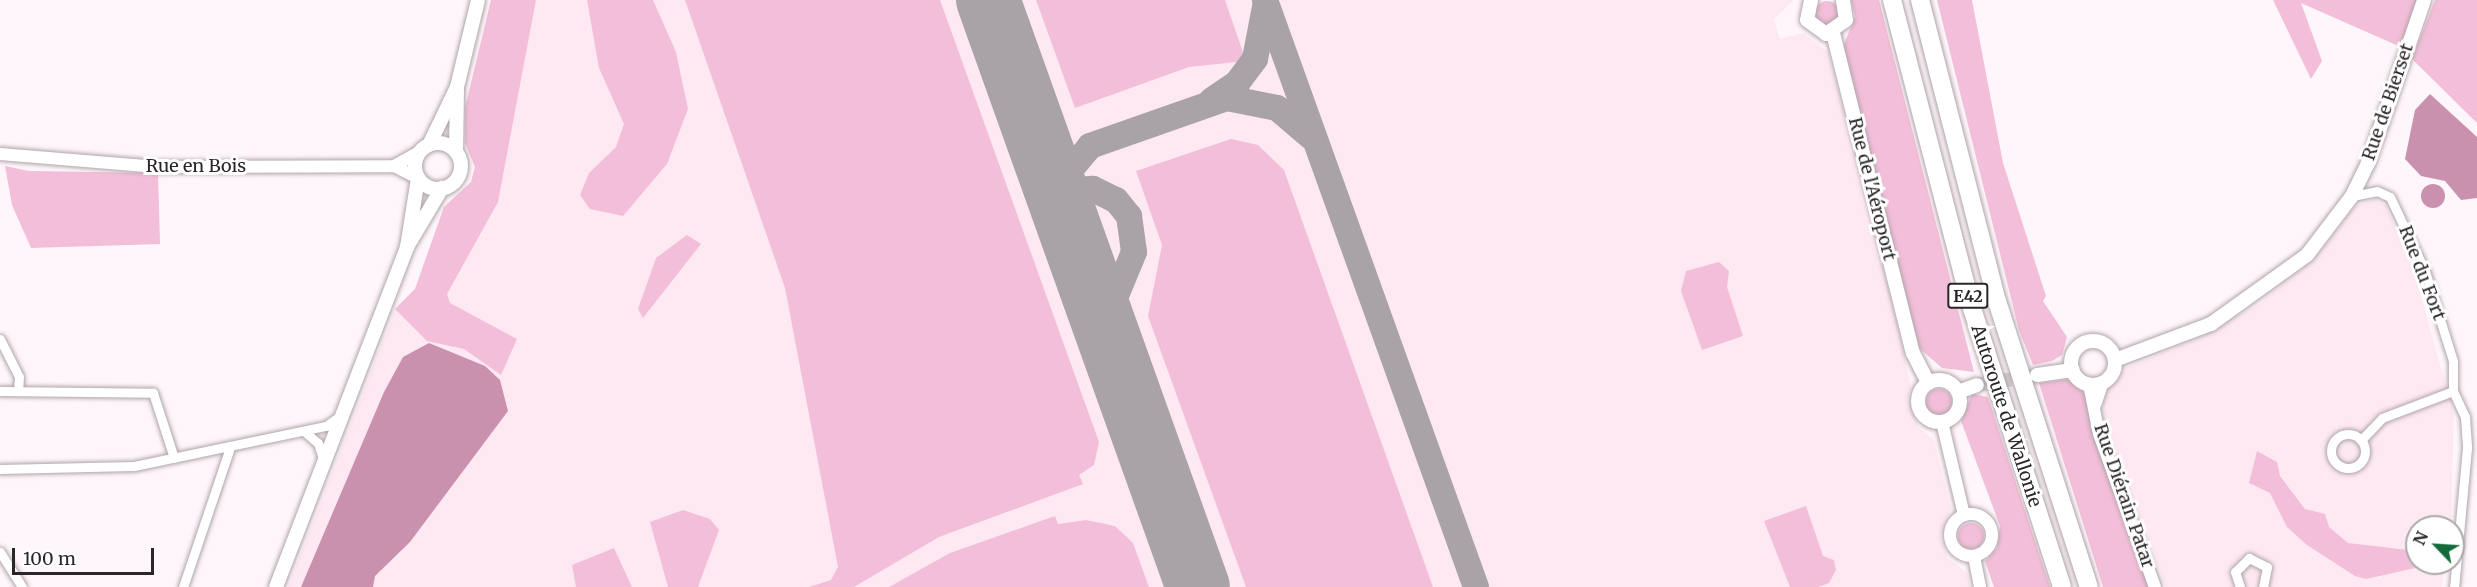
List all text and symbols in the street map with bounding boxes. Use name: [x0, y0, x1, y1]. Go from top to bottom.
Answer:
street label: Rue de Bierset: [2358, 41, 2418, 163]
street label: Rue de l'Aéroport: [1844, 115, 1900, 263]
street label: Rue en Bois: [146, 155, 246, 177]
street label: Rue du Fort: [2394, 223, 2450, 323]
road number: E42: [1947, 283, 1989, 309]
street label: Autoroute de Wallonie: [1966, 322, 2046, 510]
street label: Rue Diérain Patar: [2089, 421, 2159, 571]
north arrow: [2405, 515, 2465, 575]
text: N: [2409, 528, 2432, 548]
scale bar: [15, 536, 158, 574]
text: 100 m: [23, 547, 76, 570]

